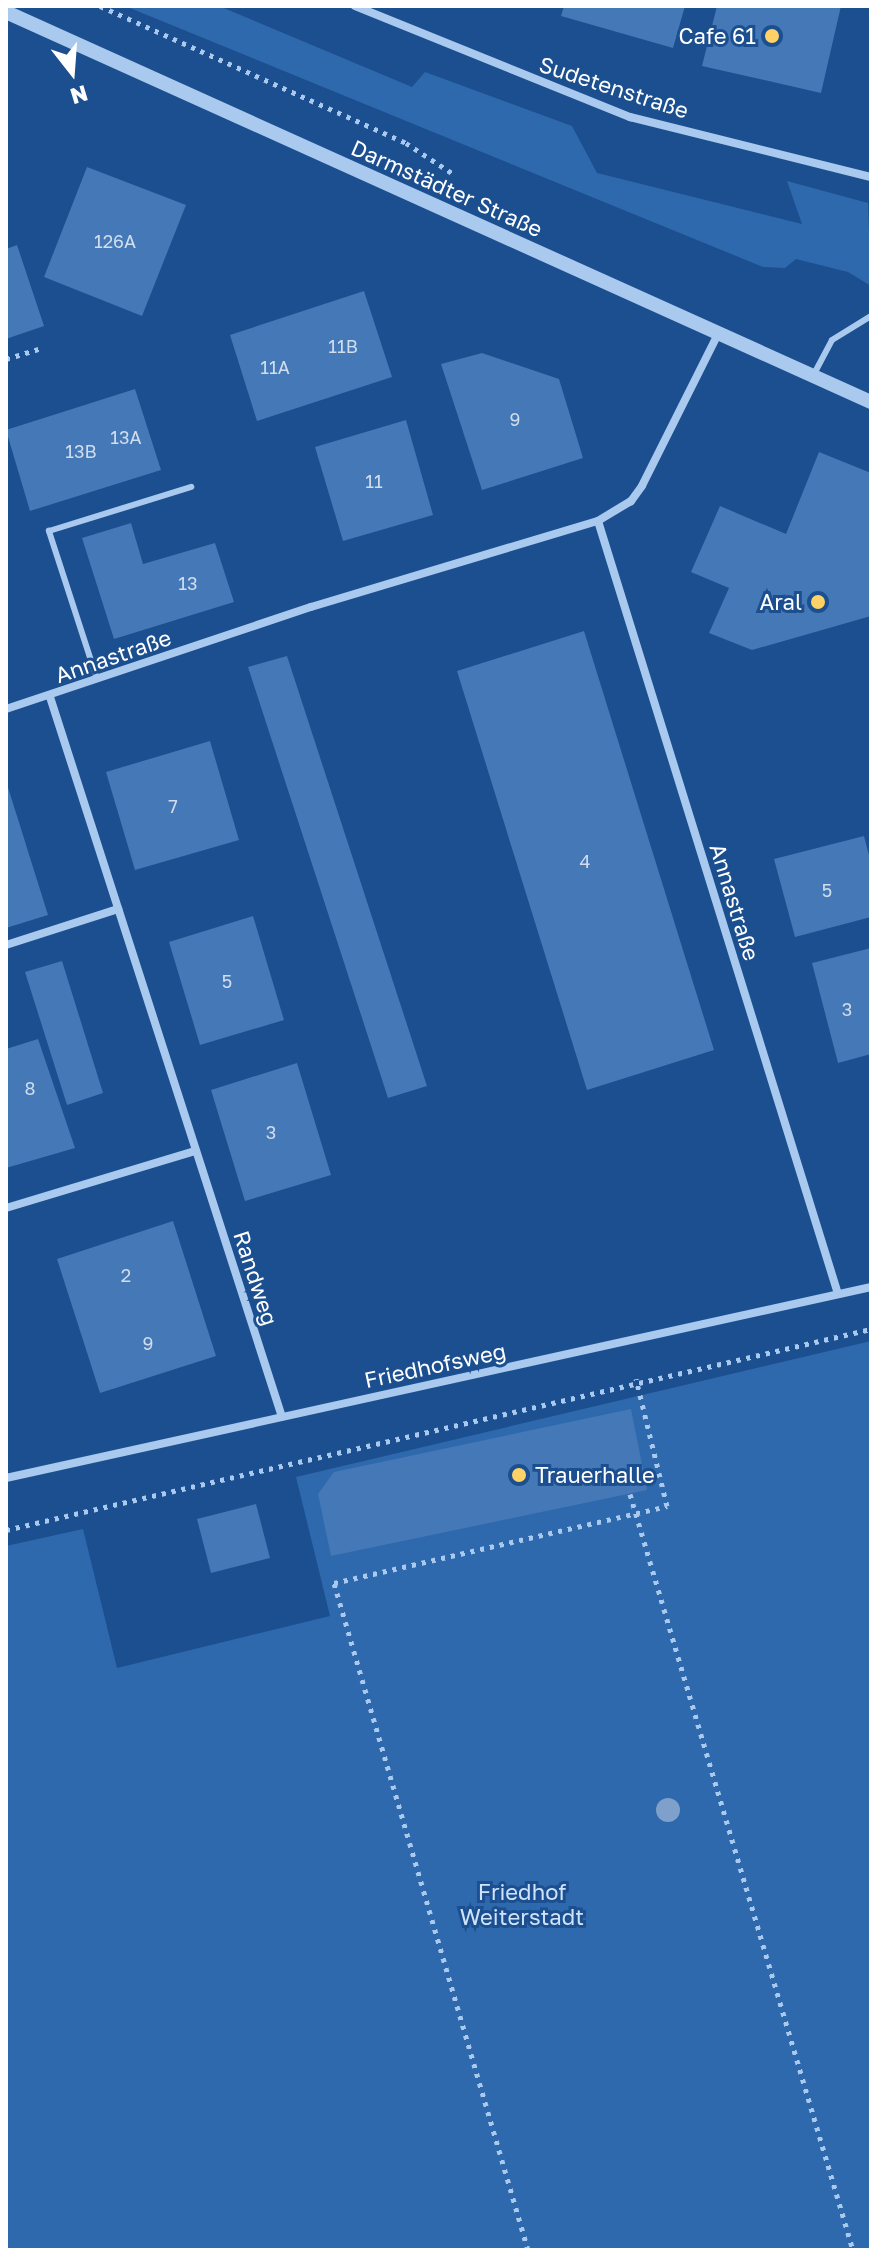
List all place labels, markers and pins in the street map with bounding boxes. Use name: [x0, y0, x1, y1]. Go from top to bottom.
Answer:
place label: Cafe 61: [679, 23, 756, 49]
marker: Cafe 61: [763, 27, 781, 45]
place label: Aral: [759, 589, 802, 615]
marker: Aral: [809, 593, 827, 611]
place label: Trauerhalle: [535, 1462, 655, 1488]
marker: Trauerhalle: [510, 1466, 528, 1484]

